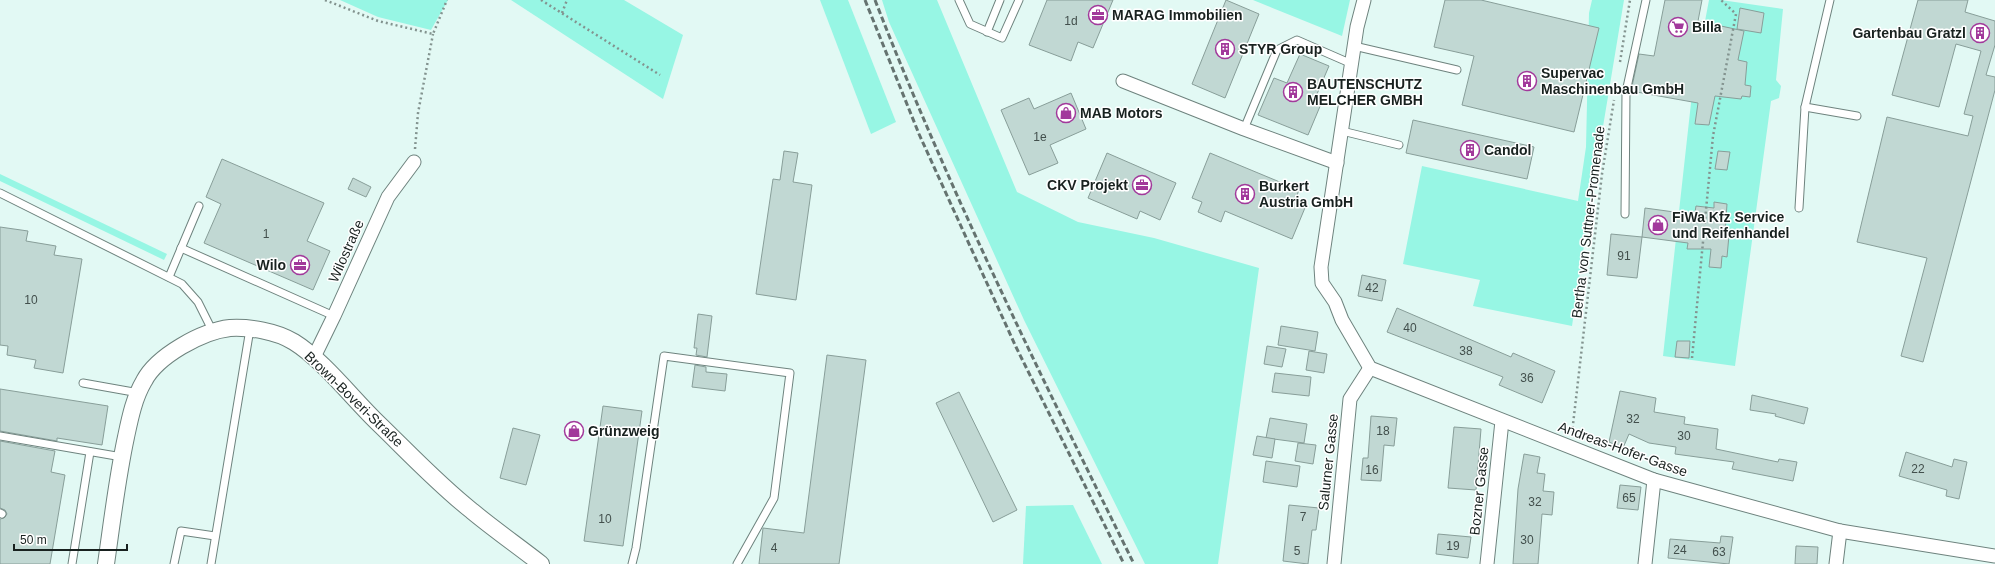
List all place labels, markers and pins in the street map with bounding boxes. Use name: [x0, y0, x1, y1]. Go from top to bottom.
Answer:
office icon: MARAG Immobilien: [1087, 4, 1109, 26]
place label: MARAG Immobilien: [1112, 7, 1243, 23]
supermarket icon: Billa: [1667, 16, 1689, 38]
place label: Billa: [1692, 19, 1722, 35]
building icon: Gartenbau Gratzl: [1969, 22, 1991, 44]
place label: Gartenbau Gratzl: [1852, 25, 1966, 41]
building icon: STYR Group: [1214, 38, 1236, 60]
place label: STYR Group: [1239, 41, 1322, 57]
place label: Supervac Maschinenbau GmbH: [1541, 65, 1684, 97]
building icon: Supervac Maschinenbau GmbH: [1516, 70, 1538, 92]
place label: BAUTENSCHUTZ MELCHER GMBH: [1307, 76, 1423, 108]
building icon: BAUTENSCHUTZ MELCHER GMBH: [1282, 81, 1304, 103]
shop icon: MAB Motors: [1055, 102, 1077, 124]
place label: MAB Motors: [1080, 105, 1163, 121]
building icon: Candol: [1459, 139, 1481, 161]
place label: Candol: [1484, 142, 1531, 158]
office icon: CKV Projekt: [1131, 174, 1153, 196]
place label: CKV Projekt: [1047, 177, 1128, 193]
place label: Burkert Austria GmbH: [1259, 178, 1353, 210]
building icon: Burkert Austria GmbH: [1234, 183, 1256, 205]
place label: FiWa Kfz Service und Reifenhandel: [1672, 209, 1789, 241]
shop icon: FiWa Kfz Service und Reifenhandel: [1647, 214, 1669, 236]
office icon: Wilo: [289, 254, 311, 276]
place label: Wilo: [257, 257, 286, 273]
shop icon: Grünzweig: [563, 420, 585, 442]
place label: Grünzweig: [588, 423, 660, 439]

